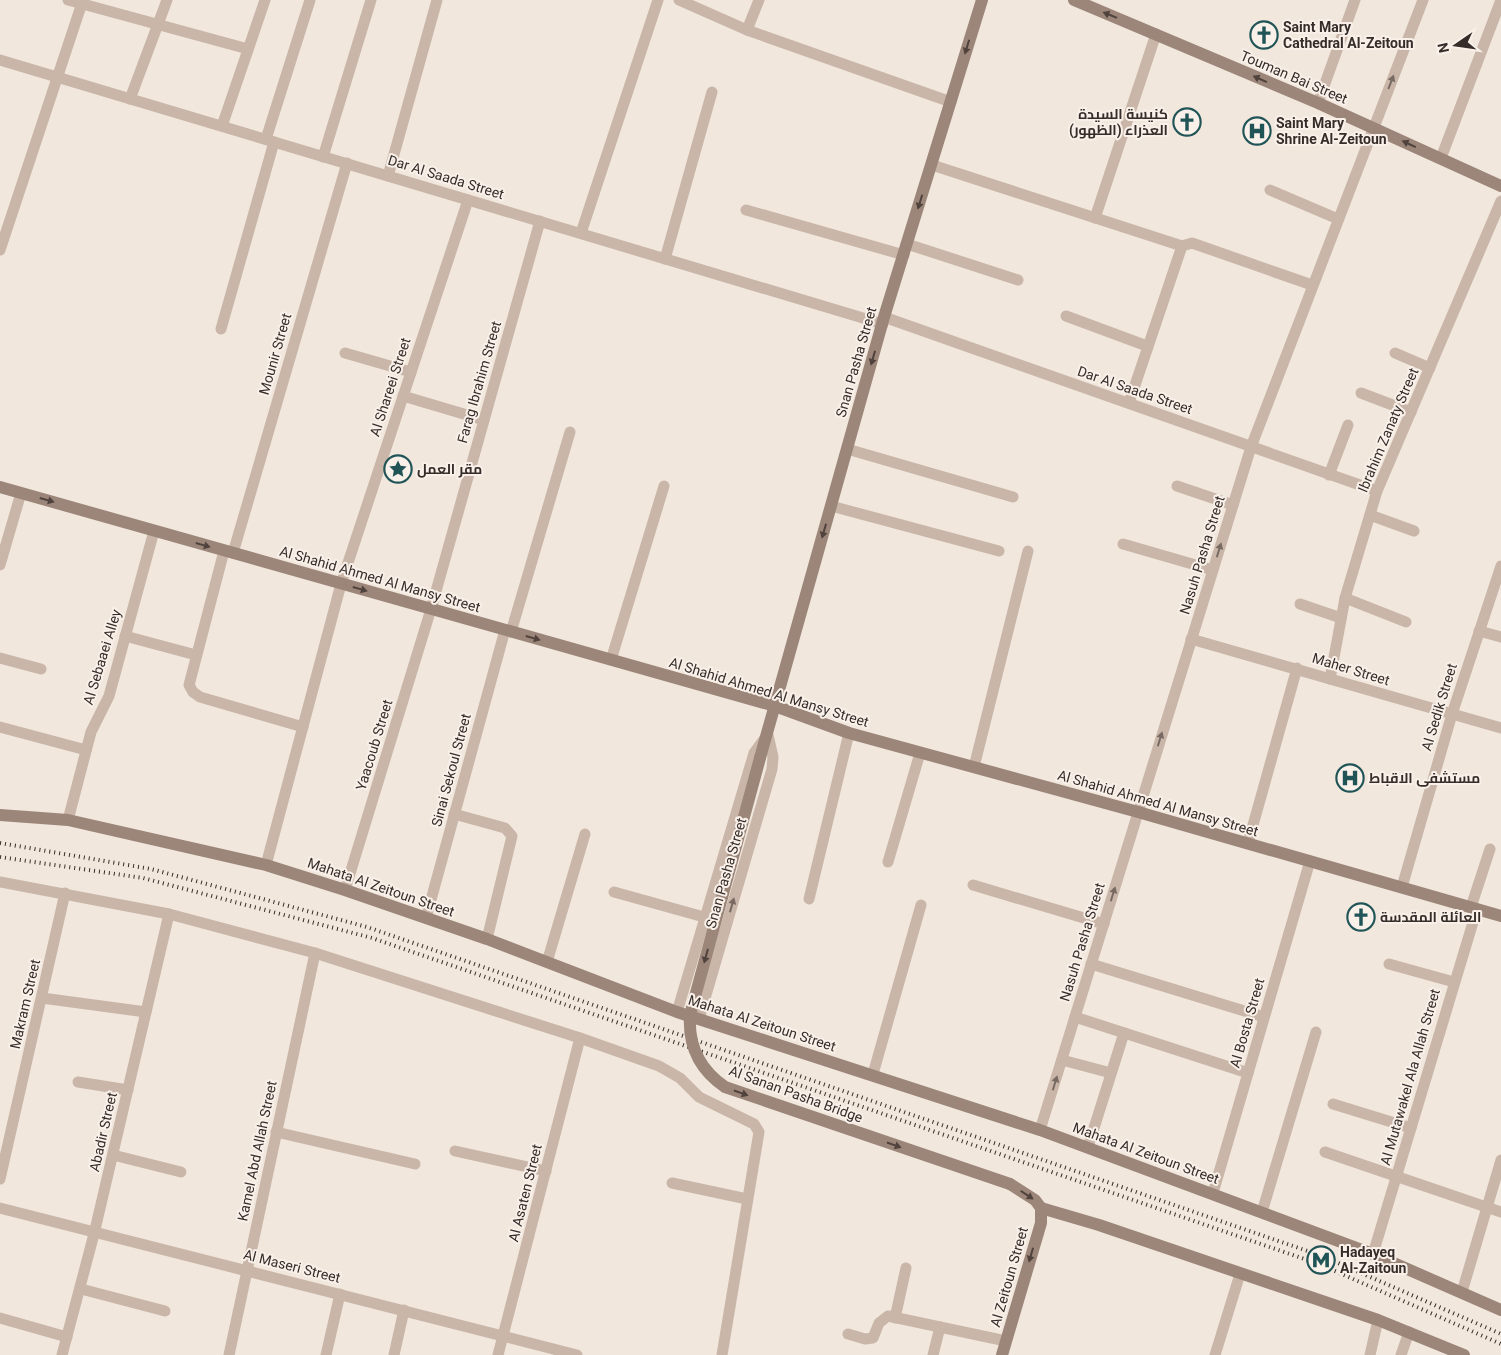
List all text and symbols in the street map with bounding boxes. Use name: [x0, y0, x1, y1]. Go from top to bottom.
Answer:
one-way arrow: [1103, 11, 1118, 18]
place label: Saint Mary Cathedral Al-Zeitoun: [1283, 19, 1414, 51]
church icon: Saint Mary Cathedral Al-Zeitoun: [1249, 20, 1279, 50]
north arrow: [1431, 20, 1481, 70]
one-way arrow: [963, 39, 971, 54]
text: N: [1434, 41, 1452, 55]
street label: Touman Bai Street: [1238, 47, 1350, 107]
one-way arrow: [1387, 74, 1395, 89]
one-way arrow: [1253, 75, 1267, 83]
place label: كنيسة السيدة العذراء (الظهور): [1069, 106, 1168, 139]
church icon: كنيسة السيدة العذراء (الظهور): [1172, 107, 1202, 137]
place label: Saint Mary Shrine Al-Zeitoun: [1276, 115, 1387, 147]
hospital icon: Saint Mary Shrine Al-Zeitoun: [1242, 116, 1272, 146]
one-way arrow: [1402, 140, 1416, 148]
street label: Dar Al Saada Street: [386, 152, 506, 202]
one-way arrow: [916, 195, 924, 210]
street label: Snan Pasha Street: [833, 305, 880, 419]
street label: Mounir Street: [256, 311, 294, 397]
street label: Farag Ibrahim Street: [454, 319, 504, 445]
street label: Al Shareei Street: [366, 335, 414, 438]
one-way arrow: [869, 350, 877, 365]
street label: Dar Al Saada Street: [1075, 363, 1195, 417]
street label: Ibrahim Zanaty Street: [1355, 365, 1422, 495]
place icon: مقر العمل: [383, 454, 413, 484]
place label: مقر العمل: [417, 461, 482, 478]
street label: Nasuh Pasha Street: [1176, 493, 1228, 616]
one-way arrow: [40, 497, 55, 505]
one-way arrow: [820, 523, 828, 538]
one-way arrow: [196, 541, 211, 549]
street label: Al Shahid Ahmed Al Mansy Street: [278, 543, 483, 615]
one-way arrow: [1215, 543, 1223, 558]
one-way arrow: [352, 585, 367, 593]
street label: Al Sebaaei Alley: [80, 607, 124, 707]
one-way arrow: [525, 634, 541, 642]
street label: Maher Street: [1310, 650, 1392, 688]
street label: Al Shahid Ahmed Al Mansy Street: [667, 654, 871, 730]
street label: Al Sedik Street: [1418, 661, 1460, 753]
street label: Yaacoub Street: [353, 697, 396, 793]
street label: Sinai Sekoul Street: [428, 711, 474, 828]
one-way arrow: [1157, 731, 1165, 746]
hospital icon: مستشفى الاقباط: [1335, 763, 1365, 793]
street label: Al Shahid Ahmed Al Mansy Street: [1056, 767, 1261, 839]
place label: مستشفى الاقباط: [1369, 770, 1480, 787]
street label: Snan Pasha Street: [703, 816, 750, 930]
street label: Mahata Al Zeitoun Street: [305, 854, 457, 920]
street label: Nasuh Pasha Street: [1056, 880, 1108, 1003]
one-way arrow: [1109, 887, 1117, 902]
one-way arrow: [729, 897, 737, 912]
church icon: العائلة المقدسة: [1346, 902, 1376, 932]
place label: العائلة المقدسة: [1380, 909, 1481, 925]
one-way arrow: [701, 949, 709, 964]
street label: Makram Street: [7, 957, 43, 1050]
street label: Al Bosta Street: [1227, 976, 1268, 1070]
street label: Al Mutawakel Ala Allah Street: [1377, 987, 1443, 1167]
street label: Mahata Al Zeitoun Street: [686, 992, 838, 1055]
street label: Al Sanan Pasha Bridge: [727, 1062, 865, 1126]
one-way arrow: [1051, 1075, 1059, 1090]
street label: Kamel Abd Allah Street: [234, 1079, 280, 1223]
street label: Abadir Street: [86, 1090, 120, 1173]
one-way arrow: [733, 1090, 748, 1097]
street label: Mahata Al Zeitoun Street: [1071, 1119, 1222, 1187]
street label: Al Asaten Street: [505, 1142, 545, 1244]
one-way arrow: [887, 1142, 902, 1149]
one-way arrow: [1020, 1190, 1033, 1200]
street label: Al Zeitoun Street: [987, 1225, 1031, 1329]
place label: Hadayeq Al-Zaitoun: [1340, 1244, 1407, 1276]
metro station icon: Hadayeq Al-Zaitoun: [1306, 1245, 1336, 1275]
street label: Al Maseri Street: [242, 1246, 342, 1286]
one-way arrow: [1027, 1248, 1035, 1263]

